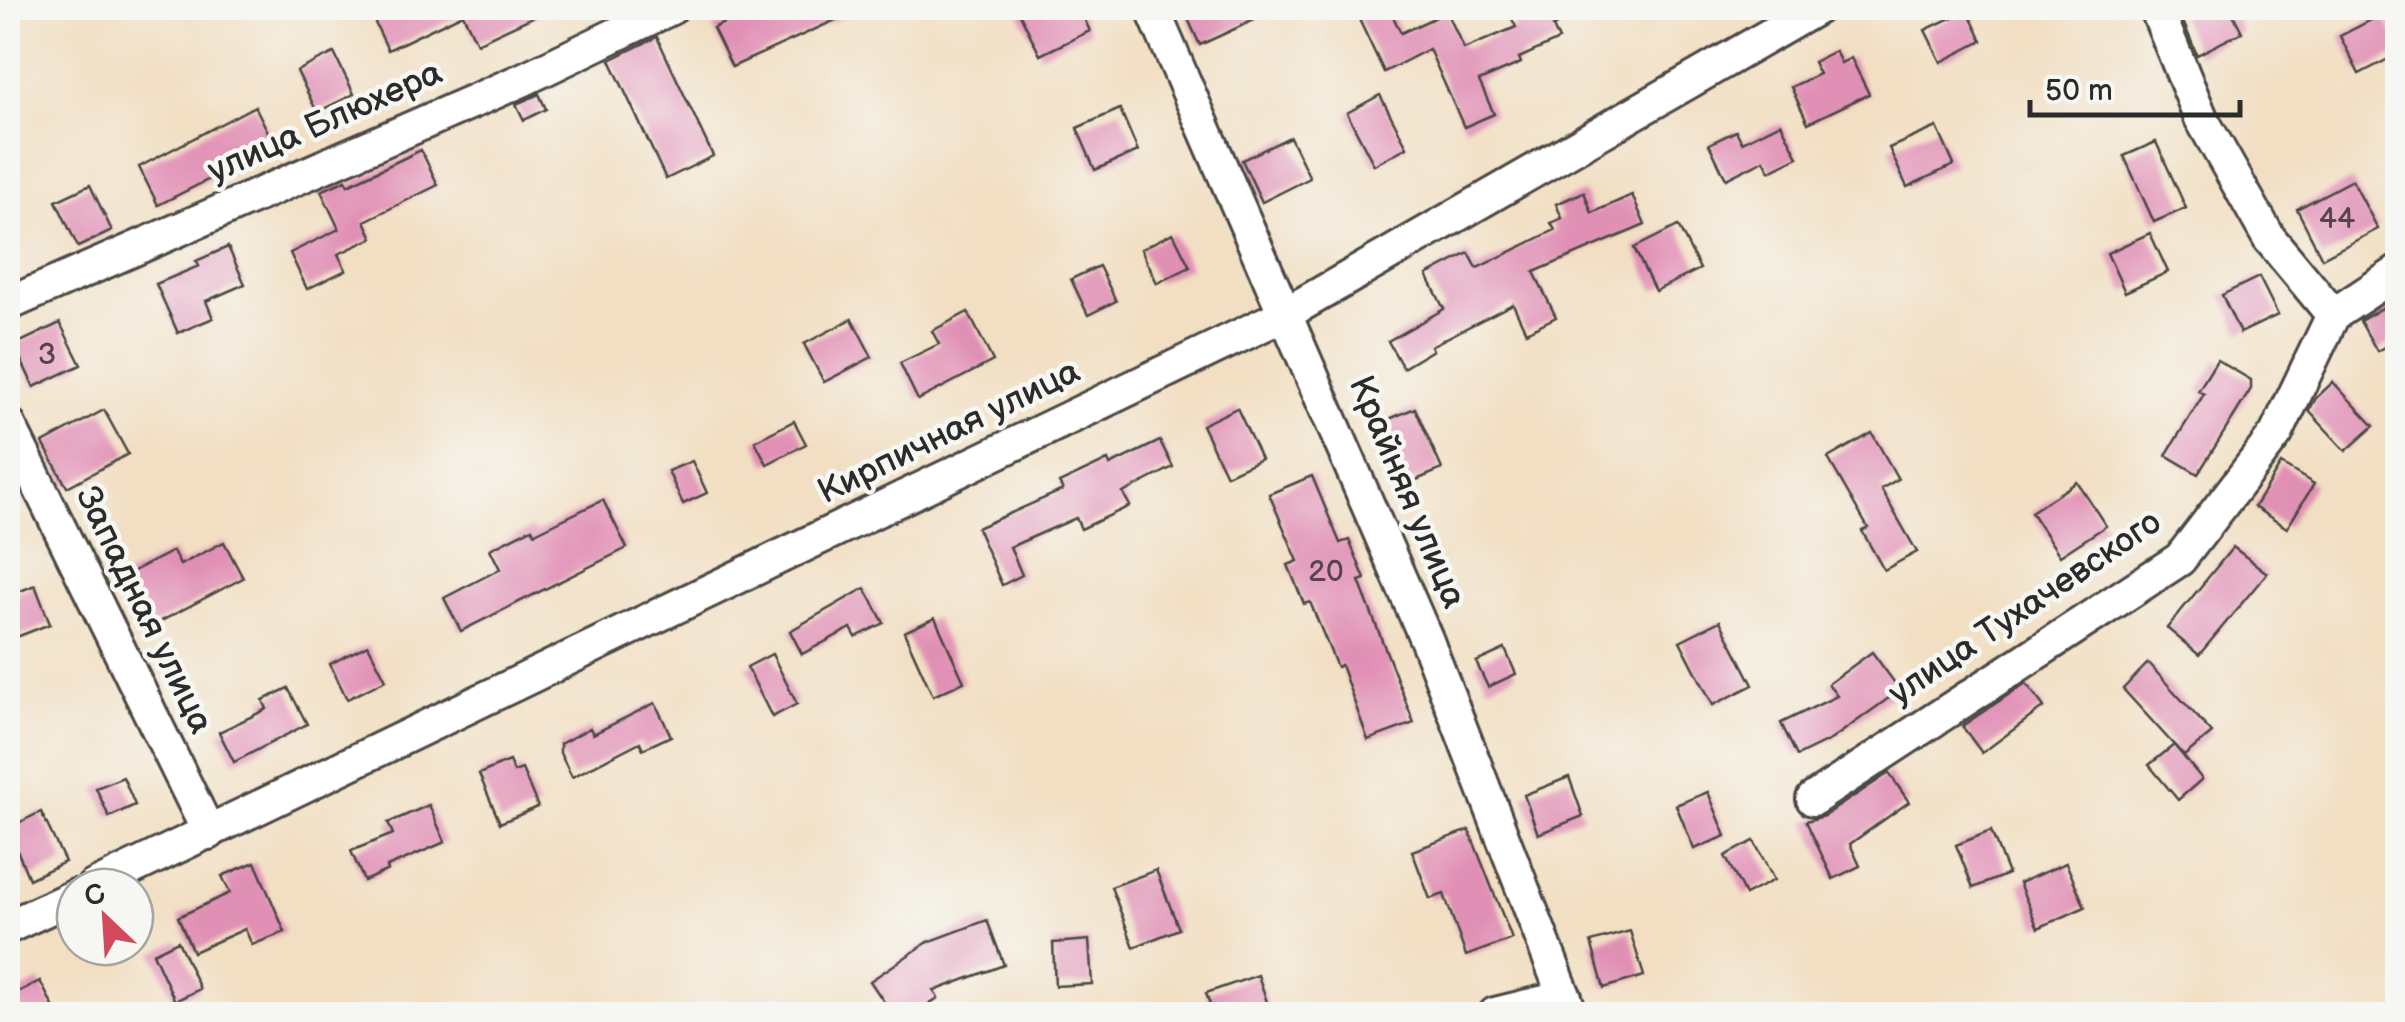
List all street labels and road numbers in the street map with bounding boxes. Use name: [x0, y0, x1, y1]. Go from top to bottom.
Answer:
street label: улица Блюхера: [201, 51, 449, 193]
street label: Кирпичная улица: [811, 350, 1087, 514]
street label: Крайняя улица: [1339, 369, 1475, 615]
street label: Западная улица: [66, 479, 223, 741]
street label: улица Тухачевского: [1881, 501, 2169, 715]

